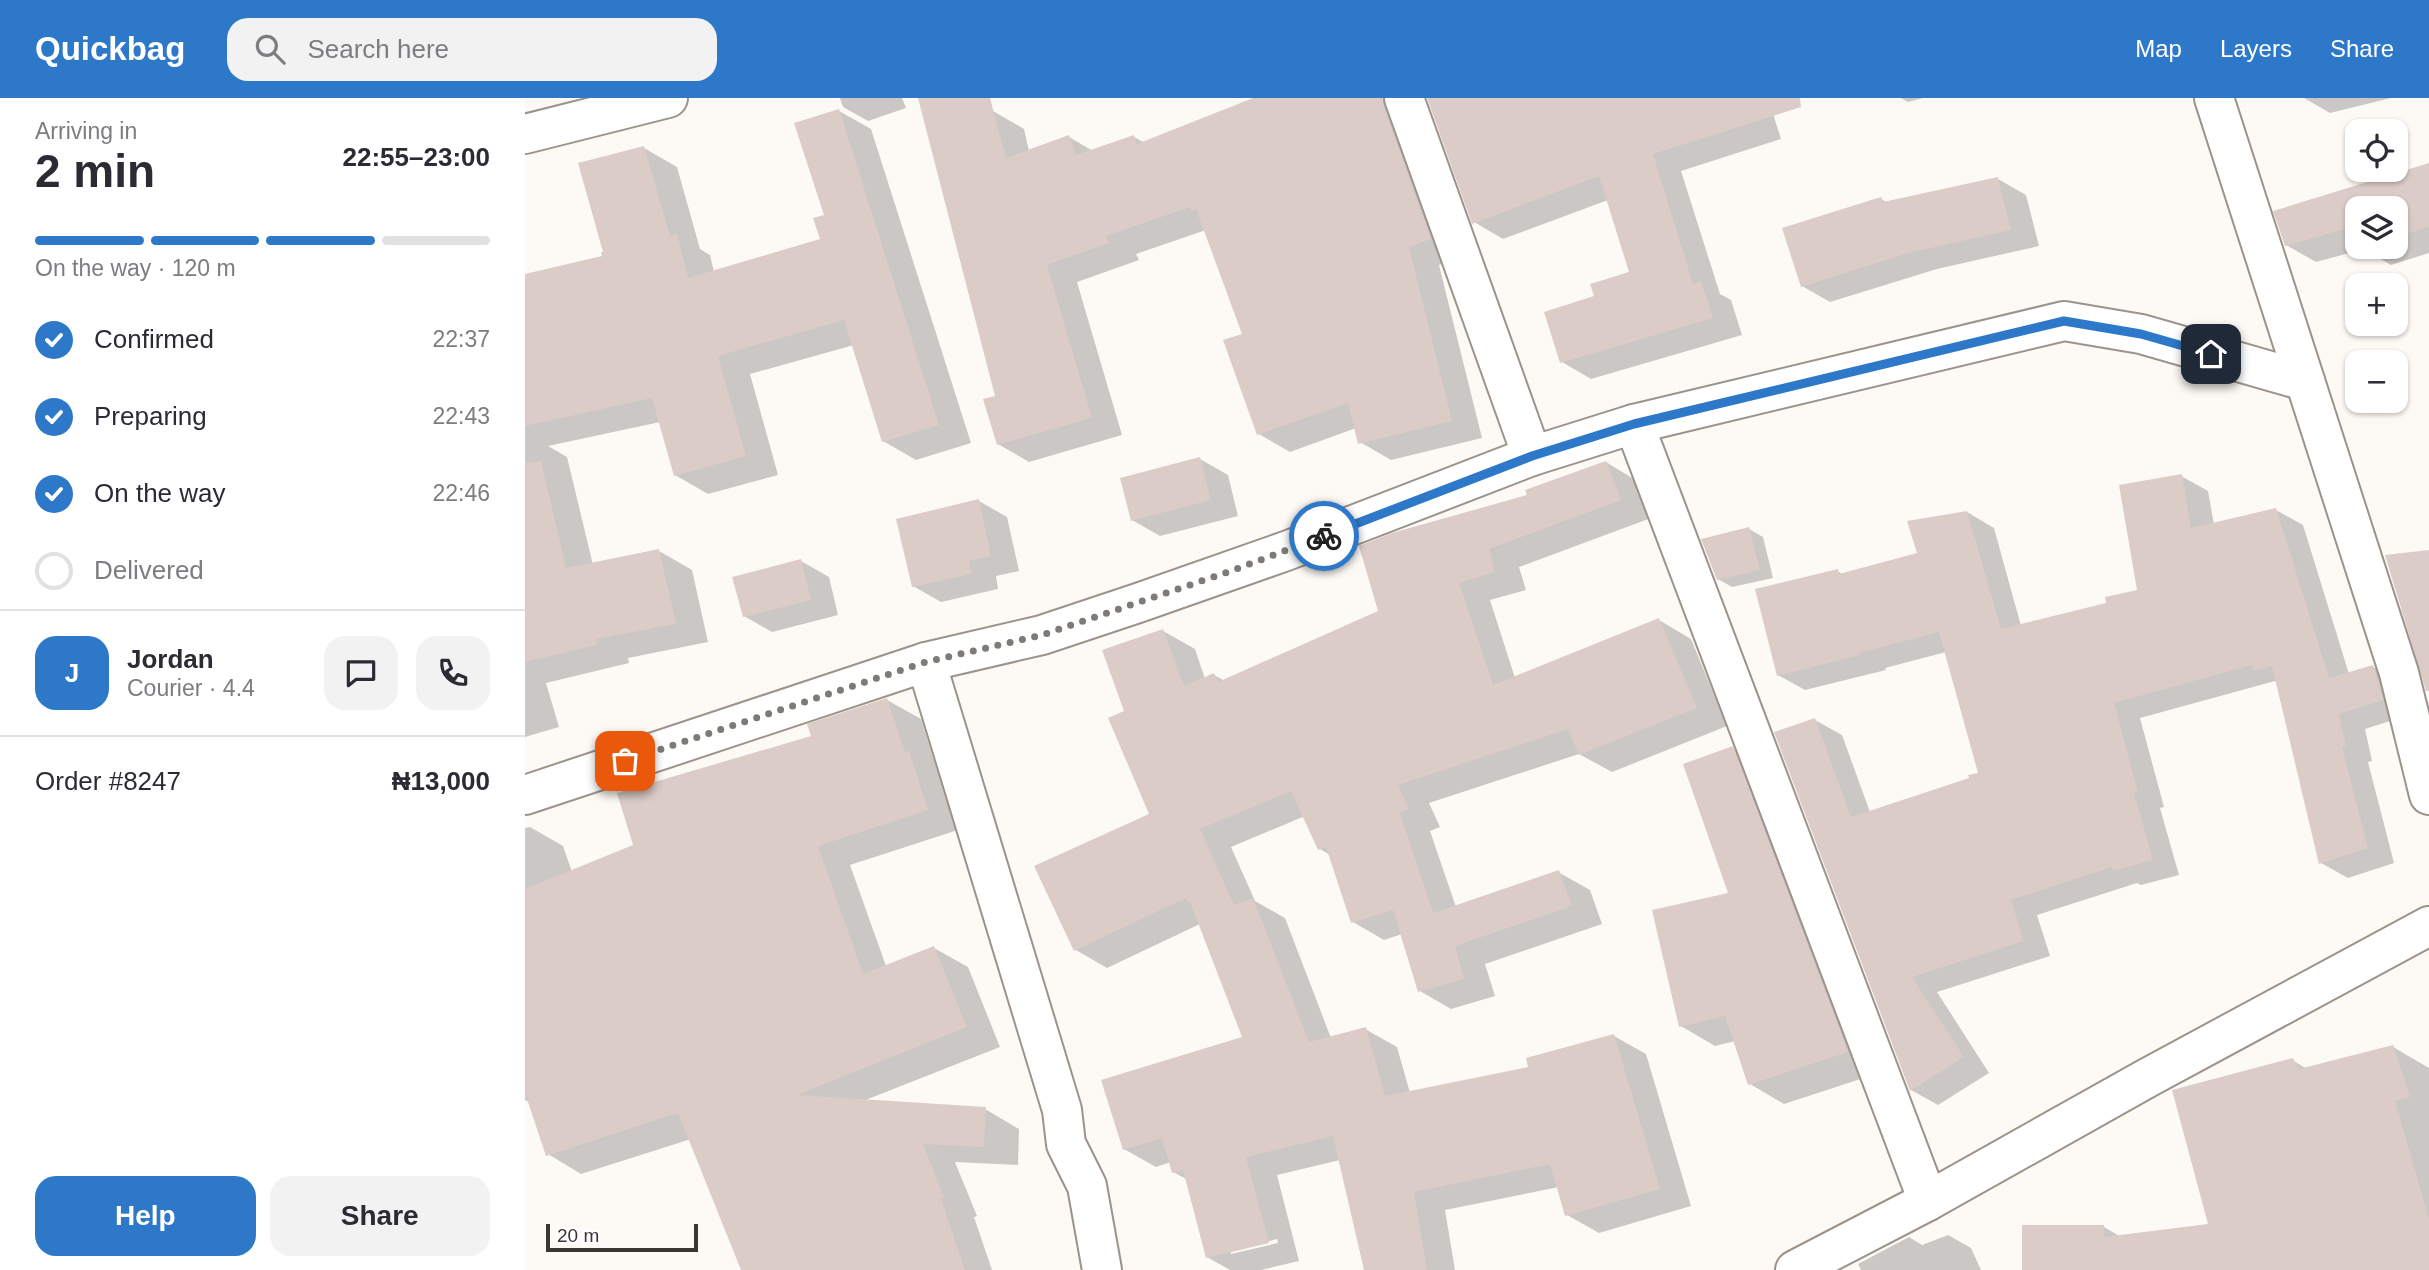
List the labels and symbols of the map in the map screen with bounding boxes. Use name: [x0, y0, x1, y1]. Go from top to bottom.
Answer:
pin: [2181, 324, 2241, 384]
courier: [1289, 501, 1359, 571]
pin: [595, 731, 655, 791]
scale bar: [546, 1221, 698, 1253]

